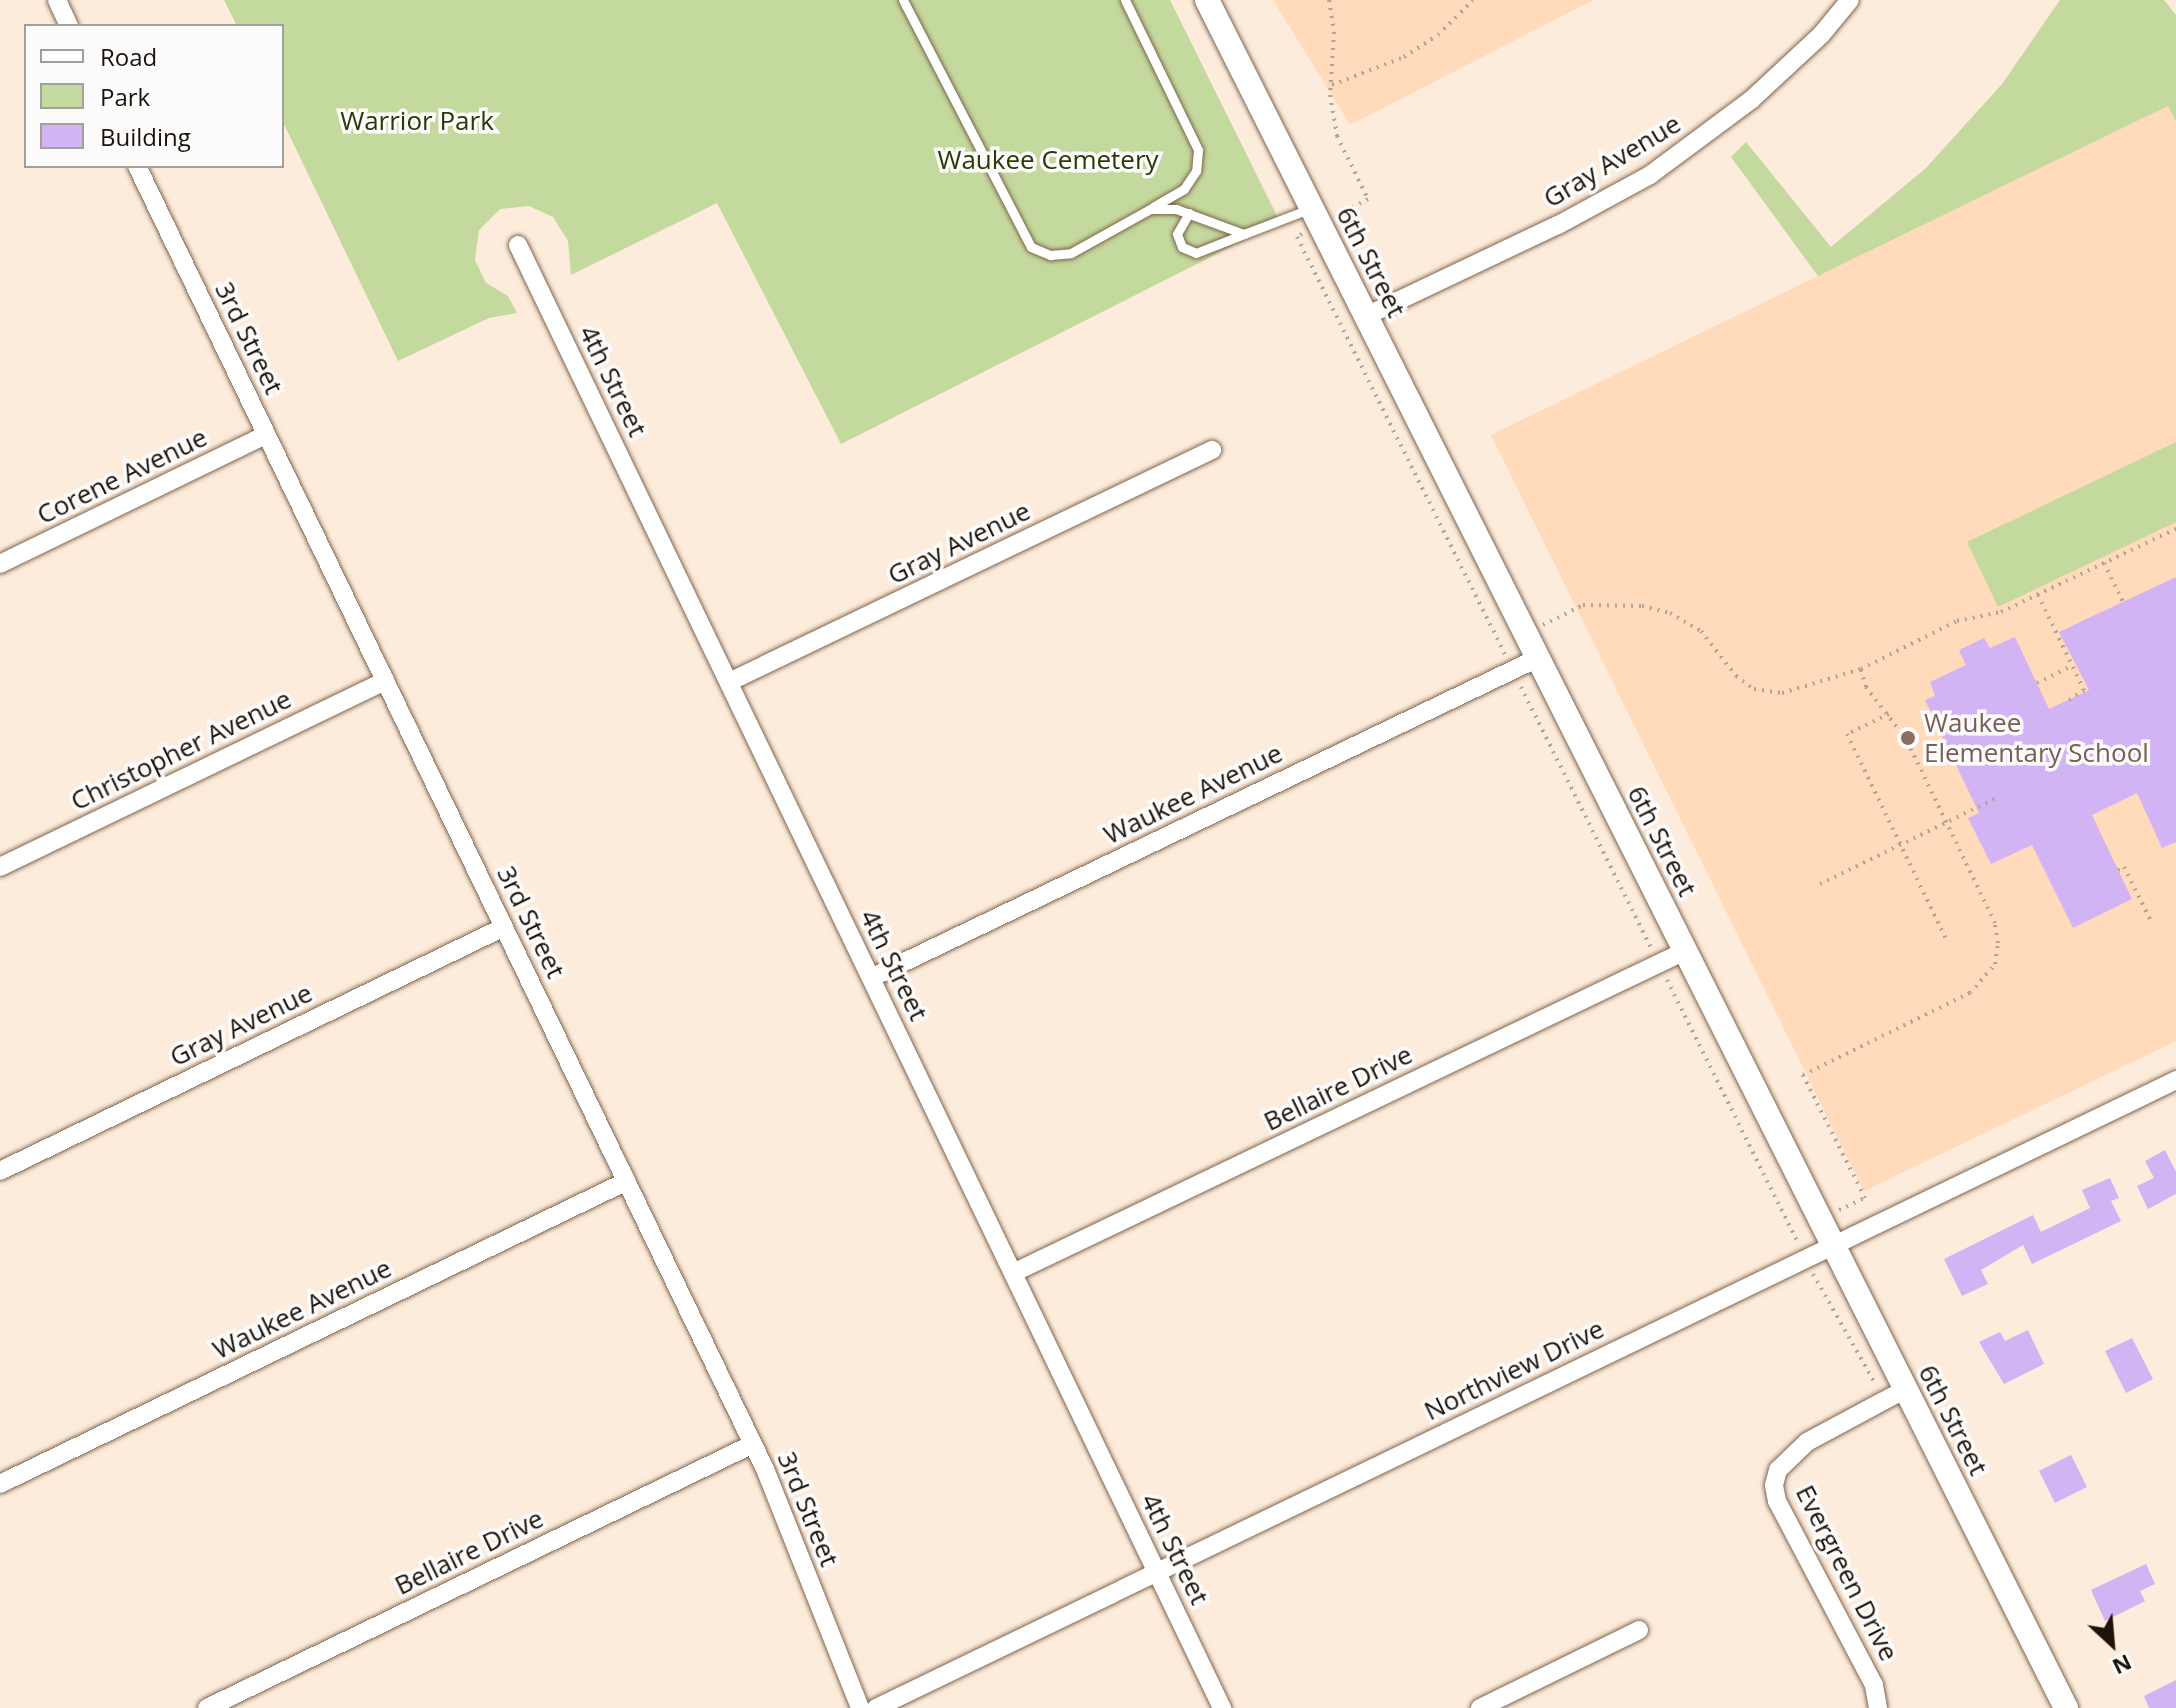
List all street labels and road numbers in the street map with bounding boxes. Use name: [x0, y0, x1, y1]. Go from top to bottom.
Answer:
street label: Gray Avenue: [1538, 108, 1686, 214]
street label: 6th Street: [1330, 202, 1412, 322]
street label: 3rd Street: [209, 277, 289, 399]
street label: 4th Street: [573, 320, 653, 442]
street label: Corene Avenue: [32, 421, 212, 531]
street label: Gray Avenue: [883, 495, 1035, 591]
street label: Christopher Avenue: [66, 683, 296, 817]
street label: Waukee Avenue: [1099, 737, 1287, 851]
street label: 6th Street: [1621, 781, 1703, 901]
street label: 3rd Street: [491, 861, 571, 983]
street label: 4th Street: [854, 904, 934, 1026]
street label: Gray Avenue: [165, 977, 317, 1073]
street label: Bellaire Drive: [1259, 1039, 1417, 1137]
street label: Waukee Avenue: [208, 1252, 396, 1366]
street label: Northview Drive: [1419, 1313, 1609, 1427]
street label: 6th Street: [1912, 1360, 1994, 1480]
street label: 3rd Street: [771, 1447, 845, 1571]
street label: Evergreen Drive: [1789, 1480, 1905, 1666]
street label: 4th Street: [1135, 1488, 1215, 1610]
street label: Bellaire Drive: [390, 1503, 548, 1601]

